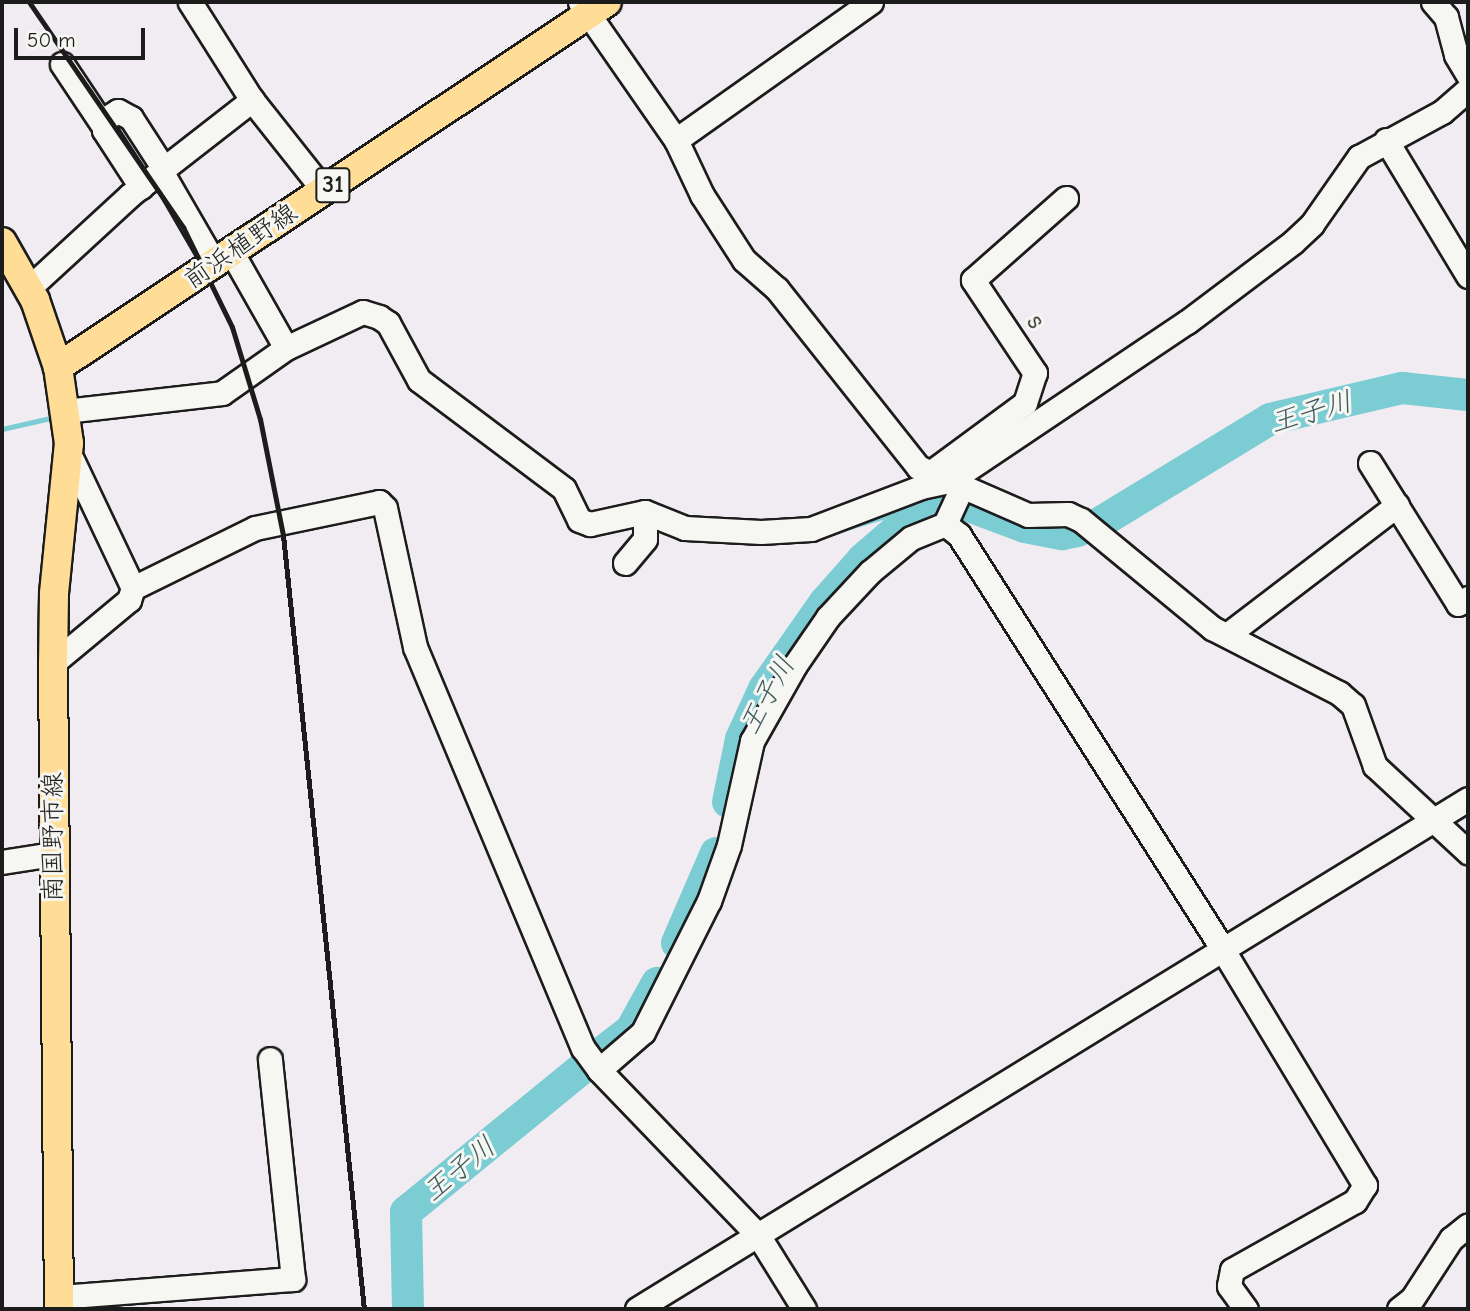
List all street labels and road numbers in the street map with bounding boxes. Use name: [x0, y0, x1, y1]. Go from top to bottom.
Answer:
road number: 31: [314, 164, 352, 205]
street label: 前浜植野線: [178, 198, 304, 296]
street label: s: [1019, 309, 1051, 335]
street label: 南国野市線: [38, 772, 70, 902]

